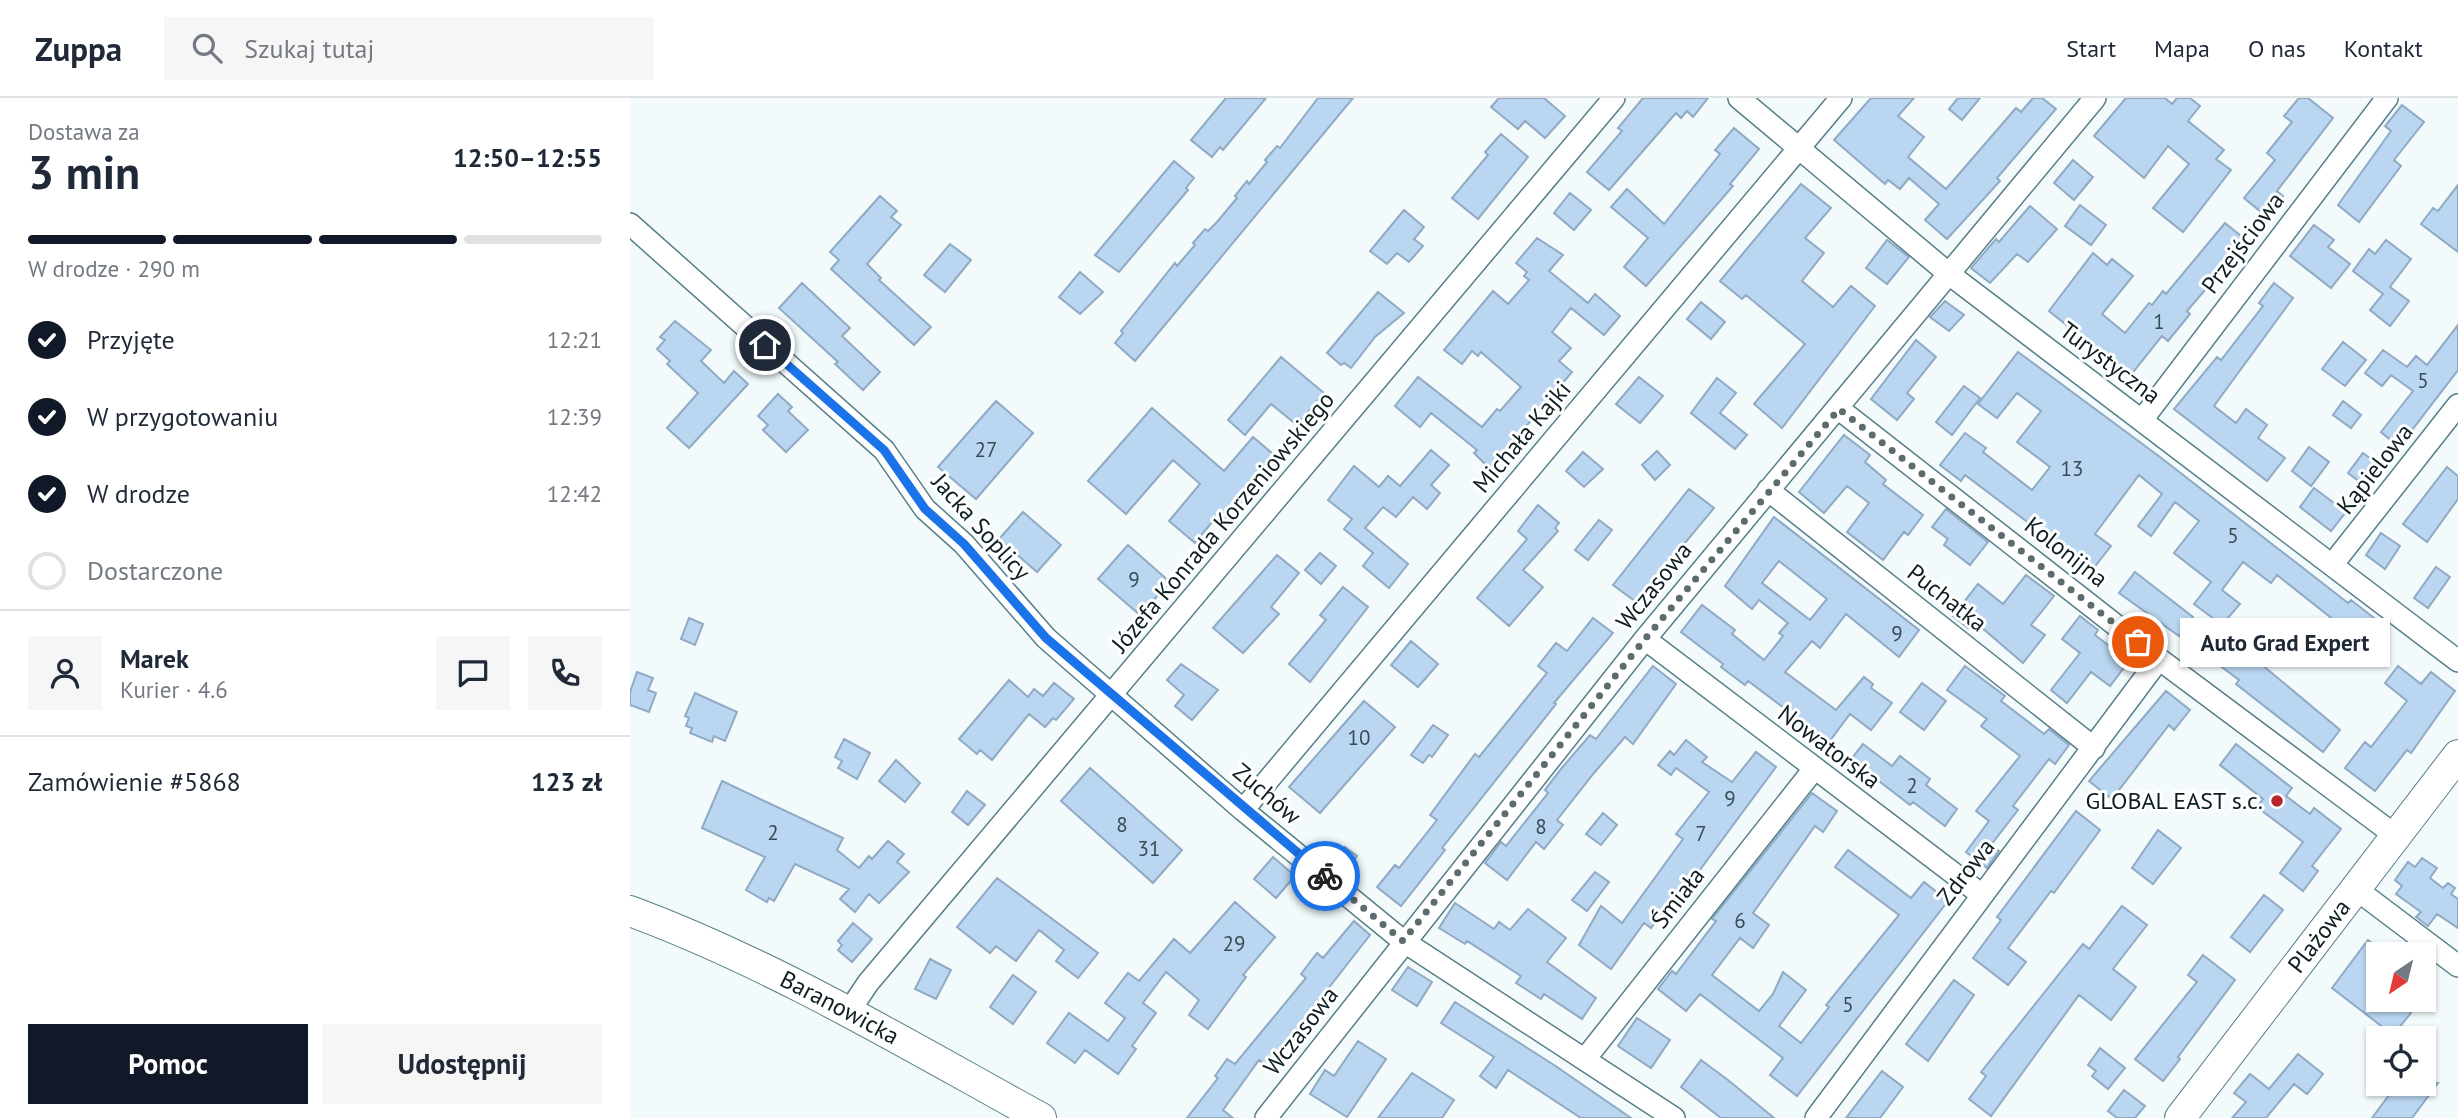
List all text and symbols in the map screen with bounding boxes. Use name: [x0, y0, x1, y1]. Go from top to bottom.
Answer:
search box: [164, 17, 654, 80]
text: Zuppa: [35, 27, 122, 70]
icon: search: [188, 29, 226, 67]
text: Szukaj tutaj: [244, 32, 374, 65]
text: Start: [2066, 33, 2116, 64]
text: Mapa: [2154, 33, 2210, 64]
text: O nas: [2248, 33, 2306, 64]
text: Kontakt: [2344, 33, 2423, 64]
text: Dostawa za: [28, 117, 140, 146]
text: 12:50–12:55: [453, 141, 602, 174]
text: 3 min: [28, 142, 140, 202]
street label: Przejściowa: [2194, 186, 2291, 300]
text: W drodze · 290 m: [28, 254, 200, 283]
house number: 1: [2153, 308, 2165, 335]
pin: [735, 315, 795, 375]
street label: Turystyczna: [2054, 315, 2167, 411]
icon: check: [28, 321, 66, 359]
text: Przyjęte: [87, 323, 175, 356]
text: 12:21: [547, 325, 602, 354]
icon: home: [746, 326, 784, 364]
house number: 5: [2417, 367, 2429, 394]
street label: Michała Kajki: [1466, 374, 1577, 499]
street label: Józefa Konrada Korzeniowskiego: [1104, 385, 1341, 659]
icon: check: [28, 398, 66, 436]
text: W przygotowaniu: [87, 400, 278, 433]
text: 12:39: [547, 402, 602, 431]
street label: Kąpielowa: [2330, 417, 2420, 520]
house number: 27: [975, 436, 997, 463]
house number: 13: [2061, 455, 2083, 482]
street label: Jacka Soplicy: [925, 466, 1037, 587]
icon: check: [28, 475, 66, 513]
text: W drodze: [87, 477, 190, 510]
text: 12:42: [547, 479, 602, 508]
street label: Kolonijna: [2018, 509, 2114, 594]
house number: 5: [2227, 522, 2239, 549]
street label: Wczasowa: [1609, 535, 1698, 636]
text: Dostarczone: [87, 554, 223, 587]
street label: Puchatka: [1901, 557, 1993, 638]
house number: 9: [1128, 566, 1140, 593]
pin: [2108, 612, 2168, 672]
callout: Auto Grad Expert: [2180, 618, 2390, 666]
house number: 9: [1891, 620, 1903, 647]
icon: bag: [2119, 623, 2157, 661]
text: Auto Grad Expert: [2201, 628, 2369, 657]
button: person: [28, 636, 102, 710]
button: chat: [436, 636, 510, 710]
button: phone: [528, 636, 602, 710]
text: Marek: [120, 642, 189, 675]
text: Kurier · 4.6: [120, 675, 228, 704]
street label: Nowatorska: [1772, 698, 1887, 795]
house number: 10: [1348, 724, 1370, 751]
street label: Zuchów: [1227, 756, 1308, 831]
text: Zamówienie #5868: [28, 765, 241, 798]
text: 123 zł: [531, 765, 602, 798]
house number: 2: [1906, 772, 1918, 799]
house number: 9: [1724, 785, 1736, 812]
place label: GLOBAL EAST s.c.: [2086, 785, 2263, 816]
marker: GLOBAL EAST s.c.: [2269, 793, 2285, 809]
house number: 8: [1116, 811, 1128, 838]
house number: 8: [1535, 813, 1547, 840]
house number: 2: [767, 819, 779, 846]
house number: 7: [1695, 820, 1707, 847]
street label: Zdrowa: [1930, 832, 2001, 911]
house number: 31: [1138, 835, 1160, 862]
courier: [1290, 841, 1360, 911]
icon: bike: [1306, 857, 1344, 895]
street label: Śmiała: [1644, 861, 1711, 935]
street label: Plażowa: [2281, 893, 2357, 979]
house number: 6: [1734, 907, 1746, 934]
house number: 29: [1223, 930, 1245, 957]
north arrow: [2366, 942, 2436, 1012]
map controls: [2366, 942, 2436, 1096]
street label: Baranowicka: [775, 963, 905, 1051]
street label: Wczasowa: [1256, 980, 1345, 1081]
house number: 5: [1842, 991, 1854, 1018]
button: Pomoc: [28, 1024, 308, 1104]
button: Udostępnij: [322, 1024, 602, 1104]
button: locate: [2366, 1026, 2436, 1096]

